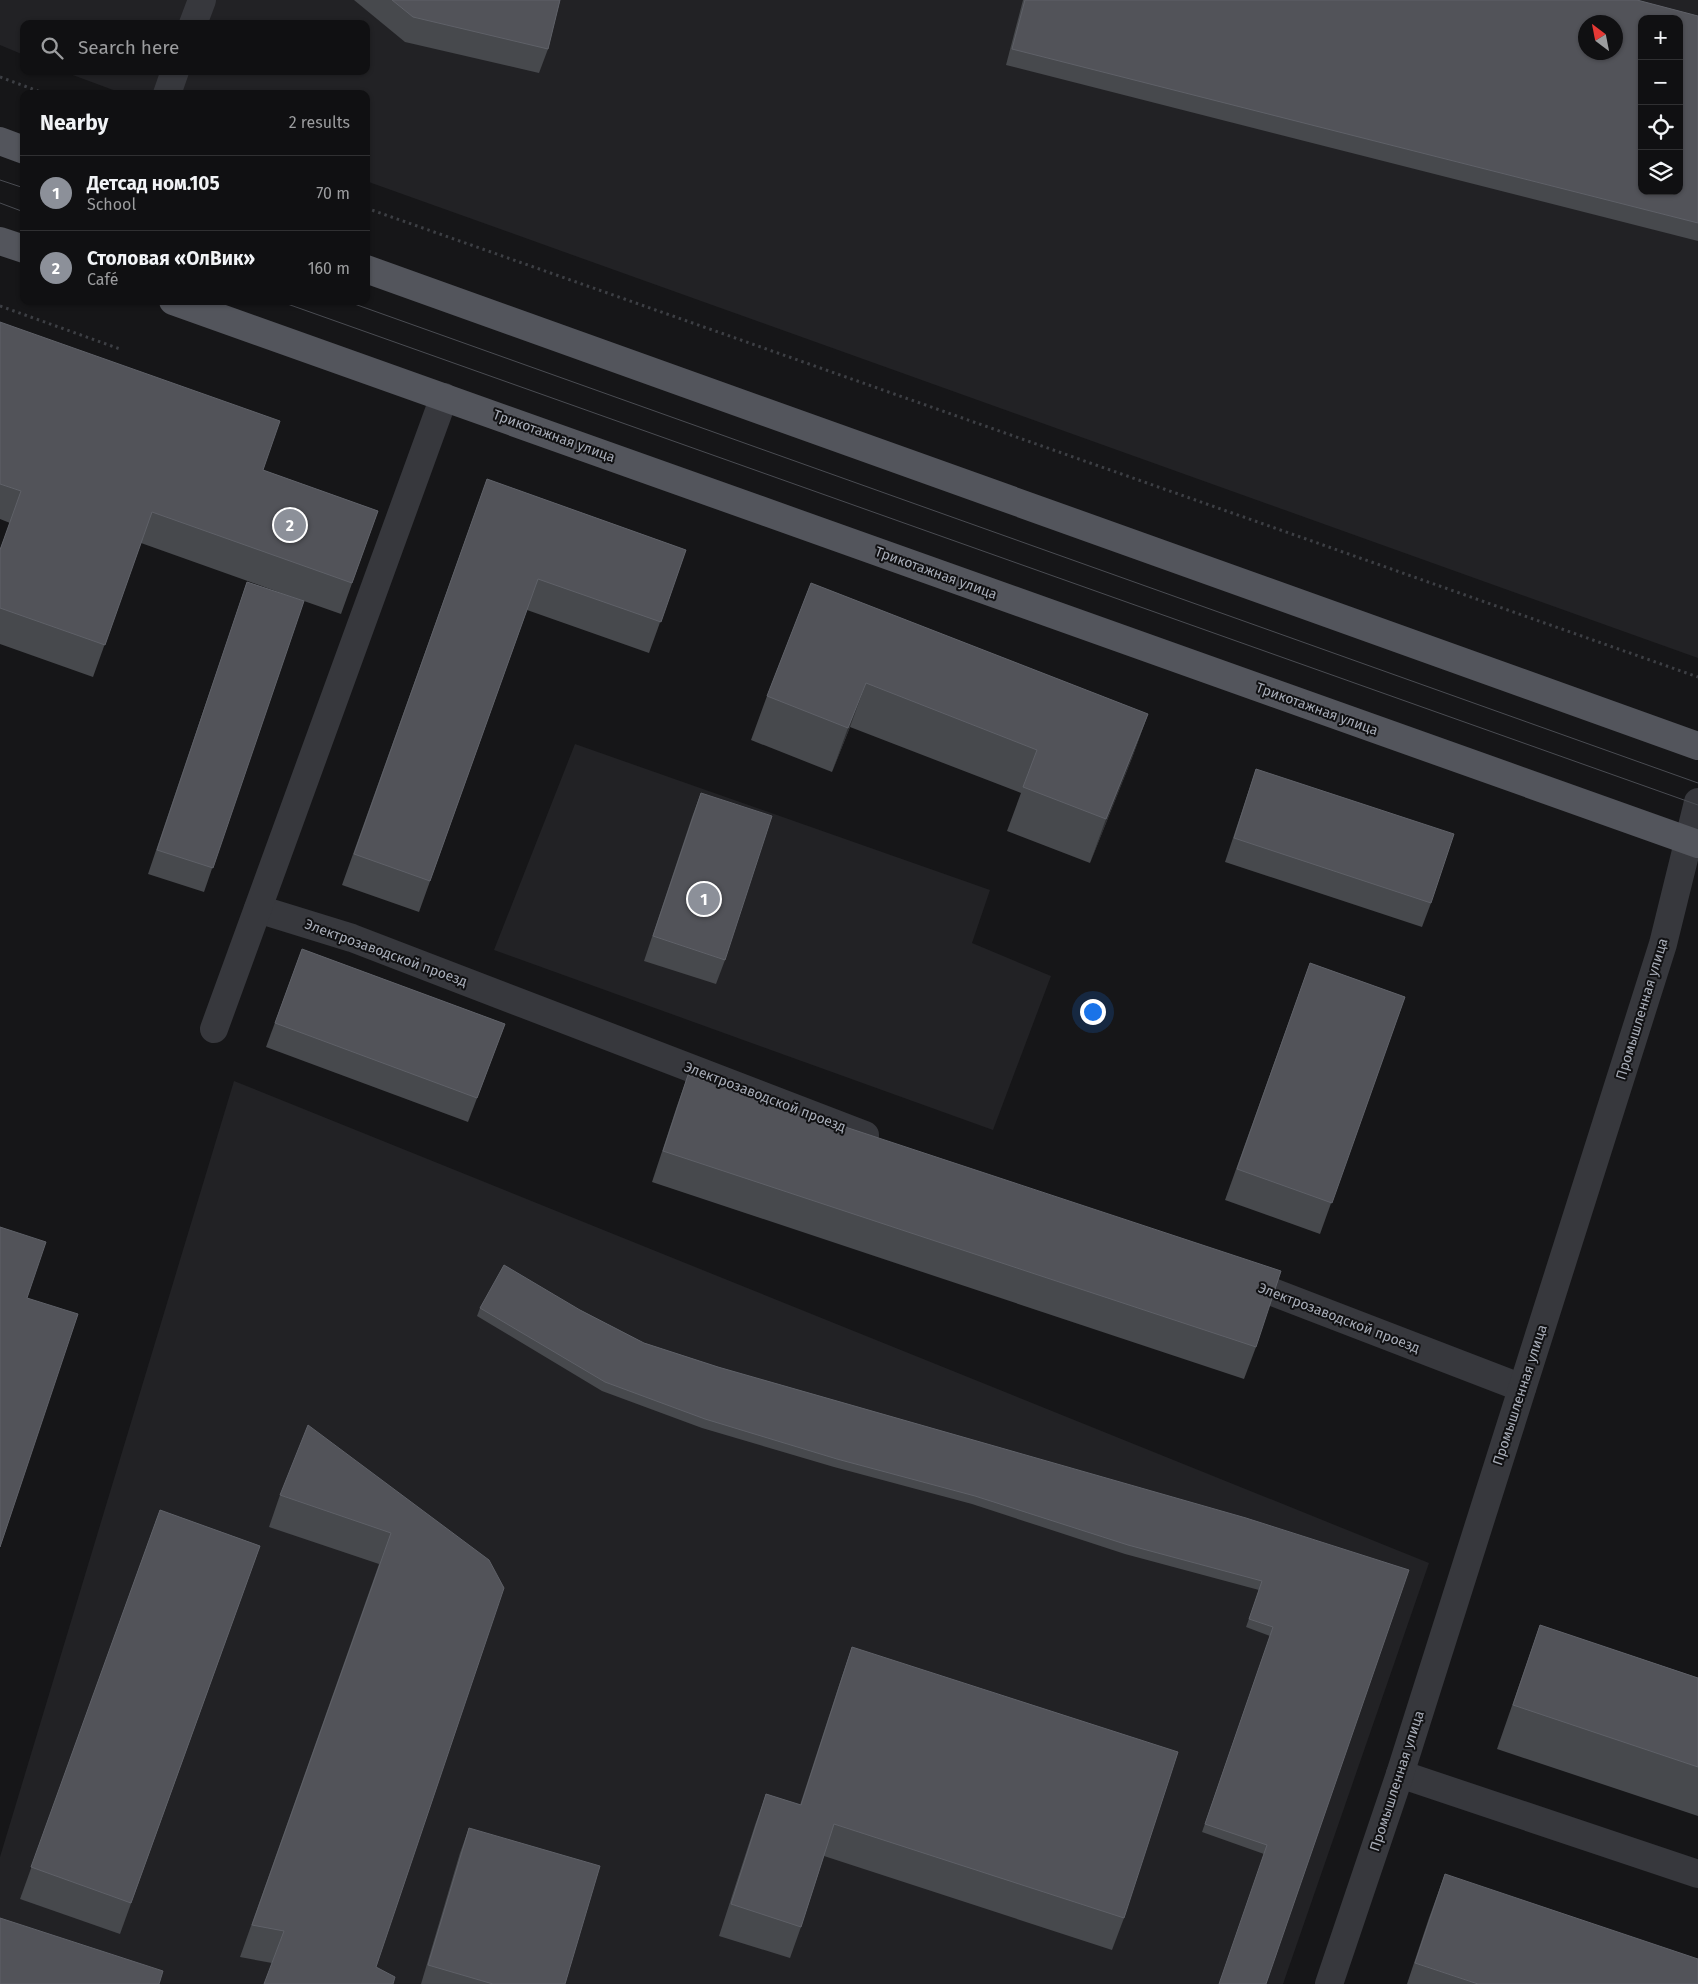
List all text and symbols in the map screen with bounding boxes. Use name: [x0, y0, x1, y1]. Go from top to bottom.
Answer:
north arrow: [1578, 15, 1623, 60]
map controls: [1638, 15, 1683, 195]
button: +: [1638, 15, 1683, 60]
search box: [20, 20, 370, 75]
icon: search: [38, 34, 66, 62]
text: Search here: [78, 36, 179, 59]
button: −: [1638, 60, 1683, 105]
button: locate: [1638, 105, 1683, 150]
text: Nearby: [40, 110, 108, 136]
text: 2 results: [289, 113, 350, 132]
button: layers: [1638, 150, 1683, 195]
text: Детсад ном.105: [87, 172, 220, 195]
text: 1: [52, 184, 60, 203]
text: 70 m: [316, 184, 350, 203]
text: School: [87, 195, 136, 214]
text: Столовая «ОлВик»: [87, 247, 255, 270]
text: 2: [52, 259, 60, 278]
text: 160 m: [308, 259, 350, 278]
text: Café: [87, 270, 118, 289]
street label: Трикотажная улица: [491, 406, 617, 466]
pin: 2: [274, 506, 306, 544]
street label: Трикотажная улица: [873, 543, 999, 603]
street label: Трикотажная улица: [1254, 679, 1380, 739]
pin: 1: [688, 880, 720, 918]
street label: Электрозаводской проезд: [302, 916, 470, 990]
street label: Промышленная улица: [1612, 936, 1672, 1082]
your location: [1080, 999, 1106, 1025]
street label: Электрозаводской проезд: [682, 1058, 848, 1136]
street label: Электрозаводской проезд: [1256, 1279, 1422, 1357]
street label: Промышленная улица: [1489, 1322, 1551, 1468]
street label: Промышленная улица: [1366, 1708, 1428, 1854]

